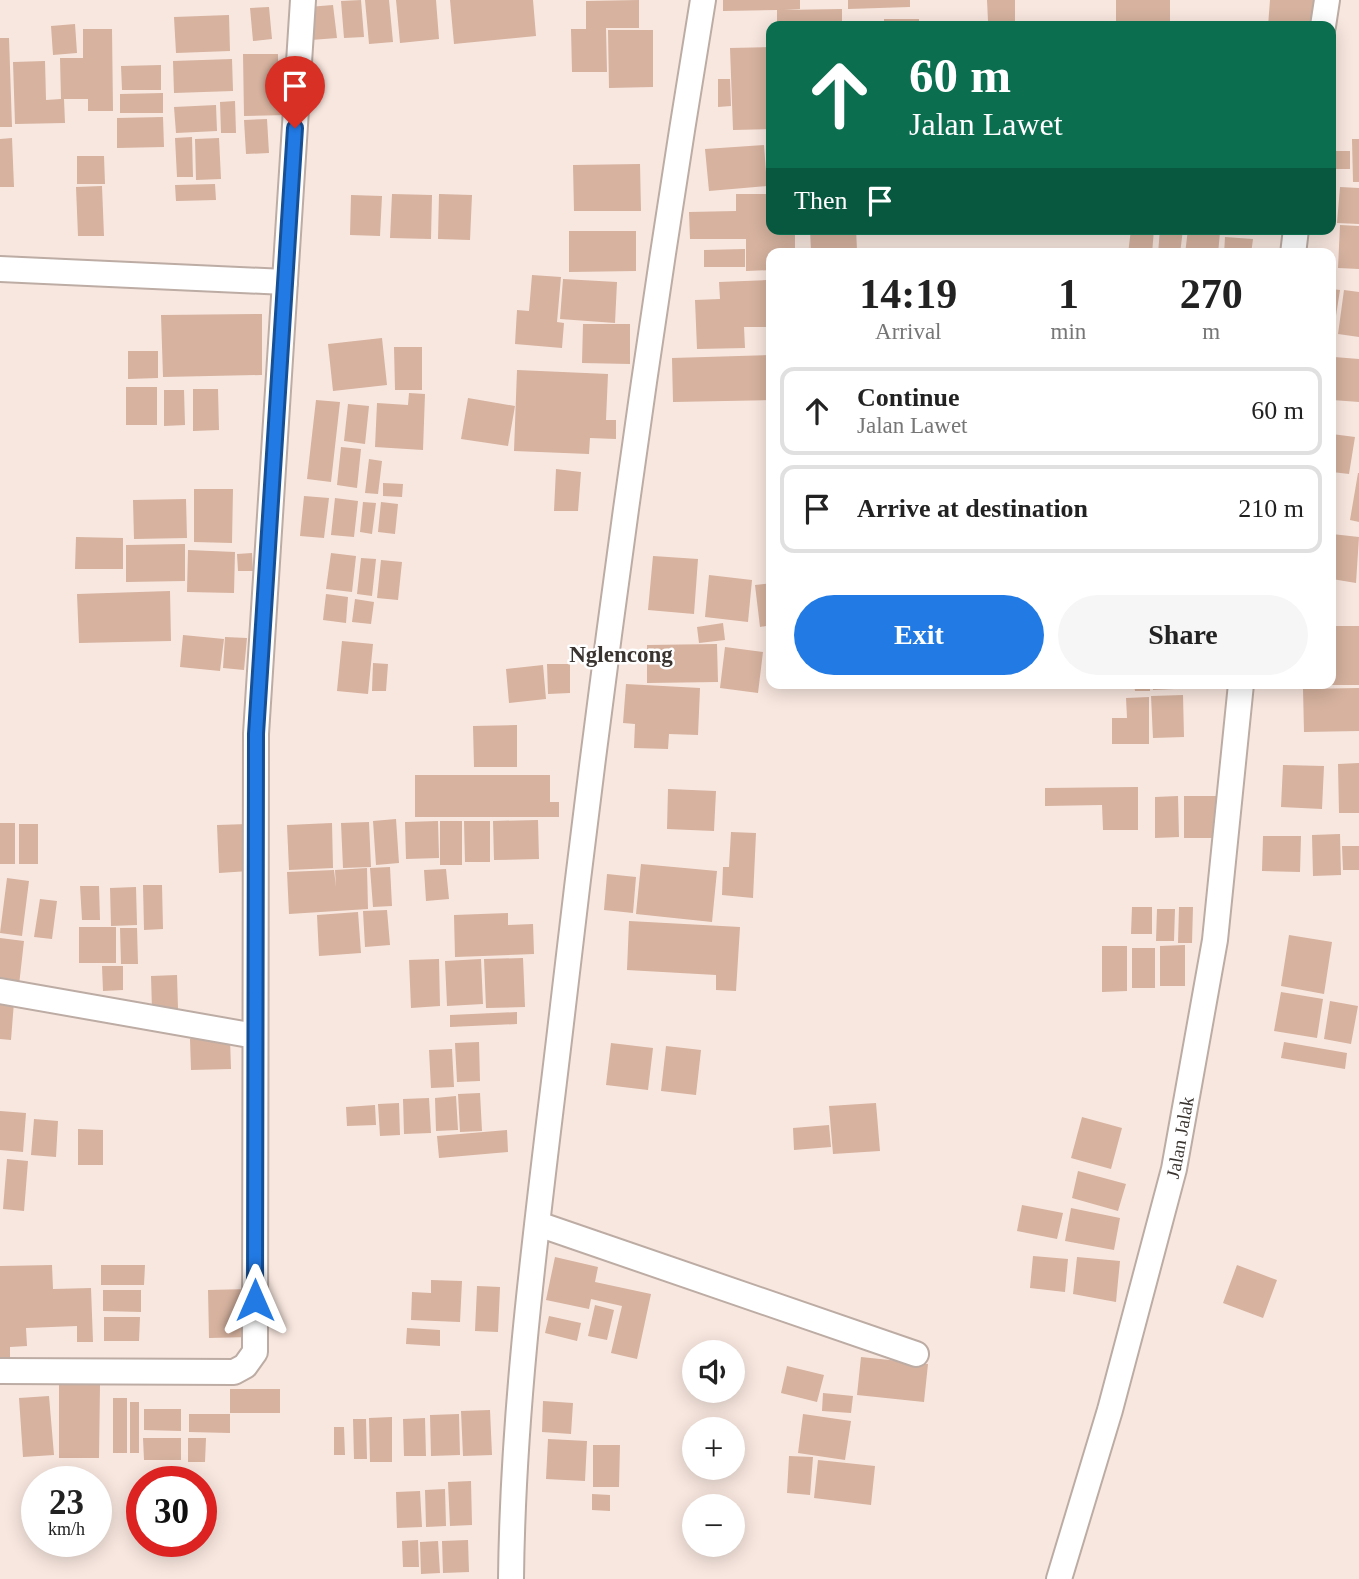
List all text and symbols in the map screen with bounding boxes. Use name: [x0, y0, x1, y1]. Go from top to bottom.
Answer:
text: 60 m: [909, 48, 1011, 103]
icon: ahead: [794, 49, 885, 140]
pin: [265, 56, 325, 128]
icon: arrive: [276, 67, 314, 105]
text: Jalan Lawet: [909, 106, 1063, 142]
icon: arrive: [861, 182, 899, 220]
text: Then: [794, 186, 847, 215]
text: 14:19: [859, 271, 957, 317]
text: 1: [1058, 271, 1079, 317]
text: 270: [1180, 271, 1243, 317]
text: Arrival: [875, 319, 942, 344]
text: min: [1051, 319, 1086, 344]
text: m: [1202, 319, 1220, 344]
text: Continue: [857, 383, 960, 412]
icon: ahead: [798, 392, 836, 430]
text: 60 m: [1251, 396, 1304, 425]
text: Jalan Lawet: [857, 413, 967, 438]
icon: arrive: [798, 490, 836, 528]
text: Arrive at destination: [857, 494, 1088, 523]
text: 210 m: [1238, 494, 1304, 523]
button: Exit: [794, 595, 1044, 675]
button: Share: [1058, 595, 1308, 675]
district label: Nglencong: [569, 642, 673, 667]
street label: Jalan Jalak: [1161, 1094, 1197, 1181]
position arrow: [218, 1263, 292, 1337]
map controls: [682, 1340, 745, 1557]
button: sound: [682, 1340, 745, 1403]
button: +: [682, 1417, 745, 1480]
speed limit sign: 30: [126, 1466, 217, 1557]
text: 23: [49, 1483, 84, 1522]
button: −: [682, 1494, 745, 1557]
text: km/h: [48, 1519, 85, 1539]

